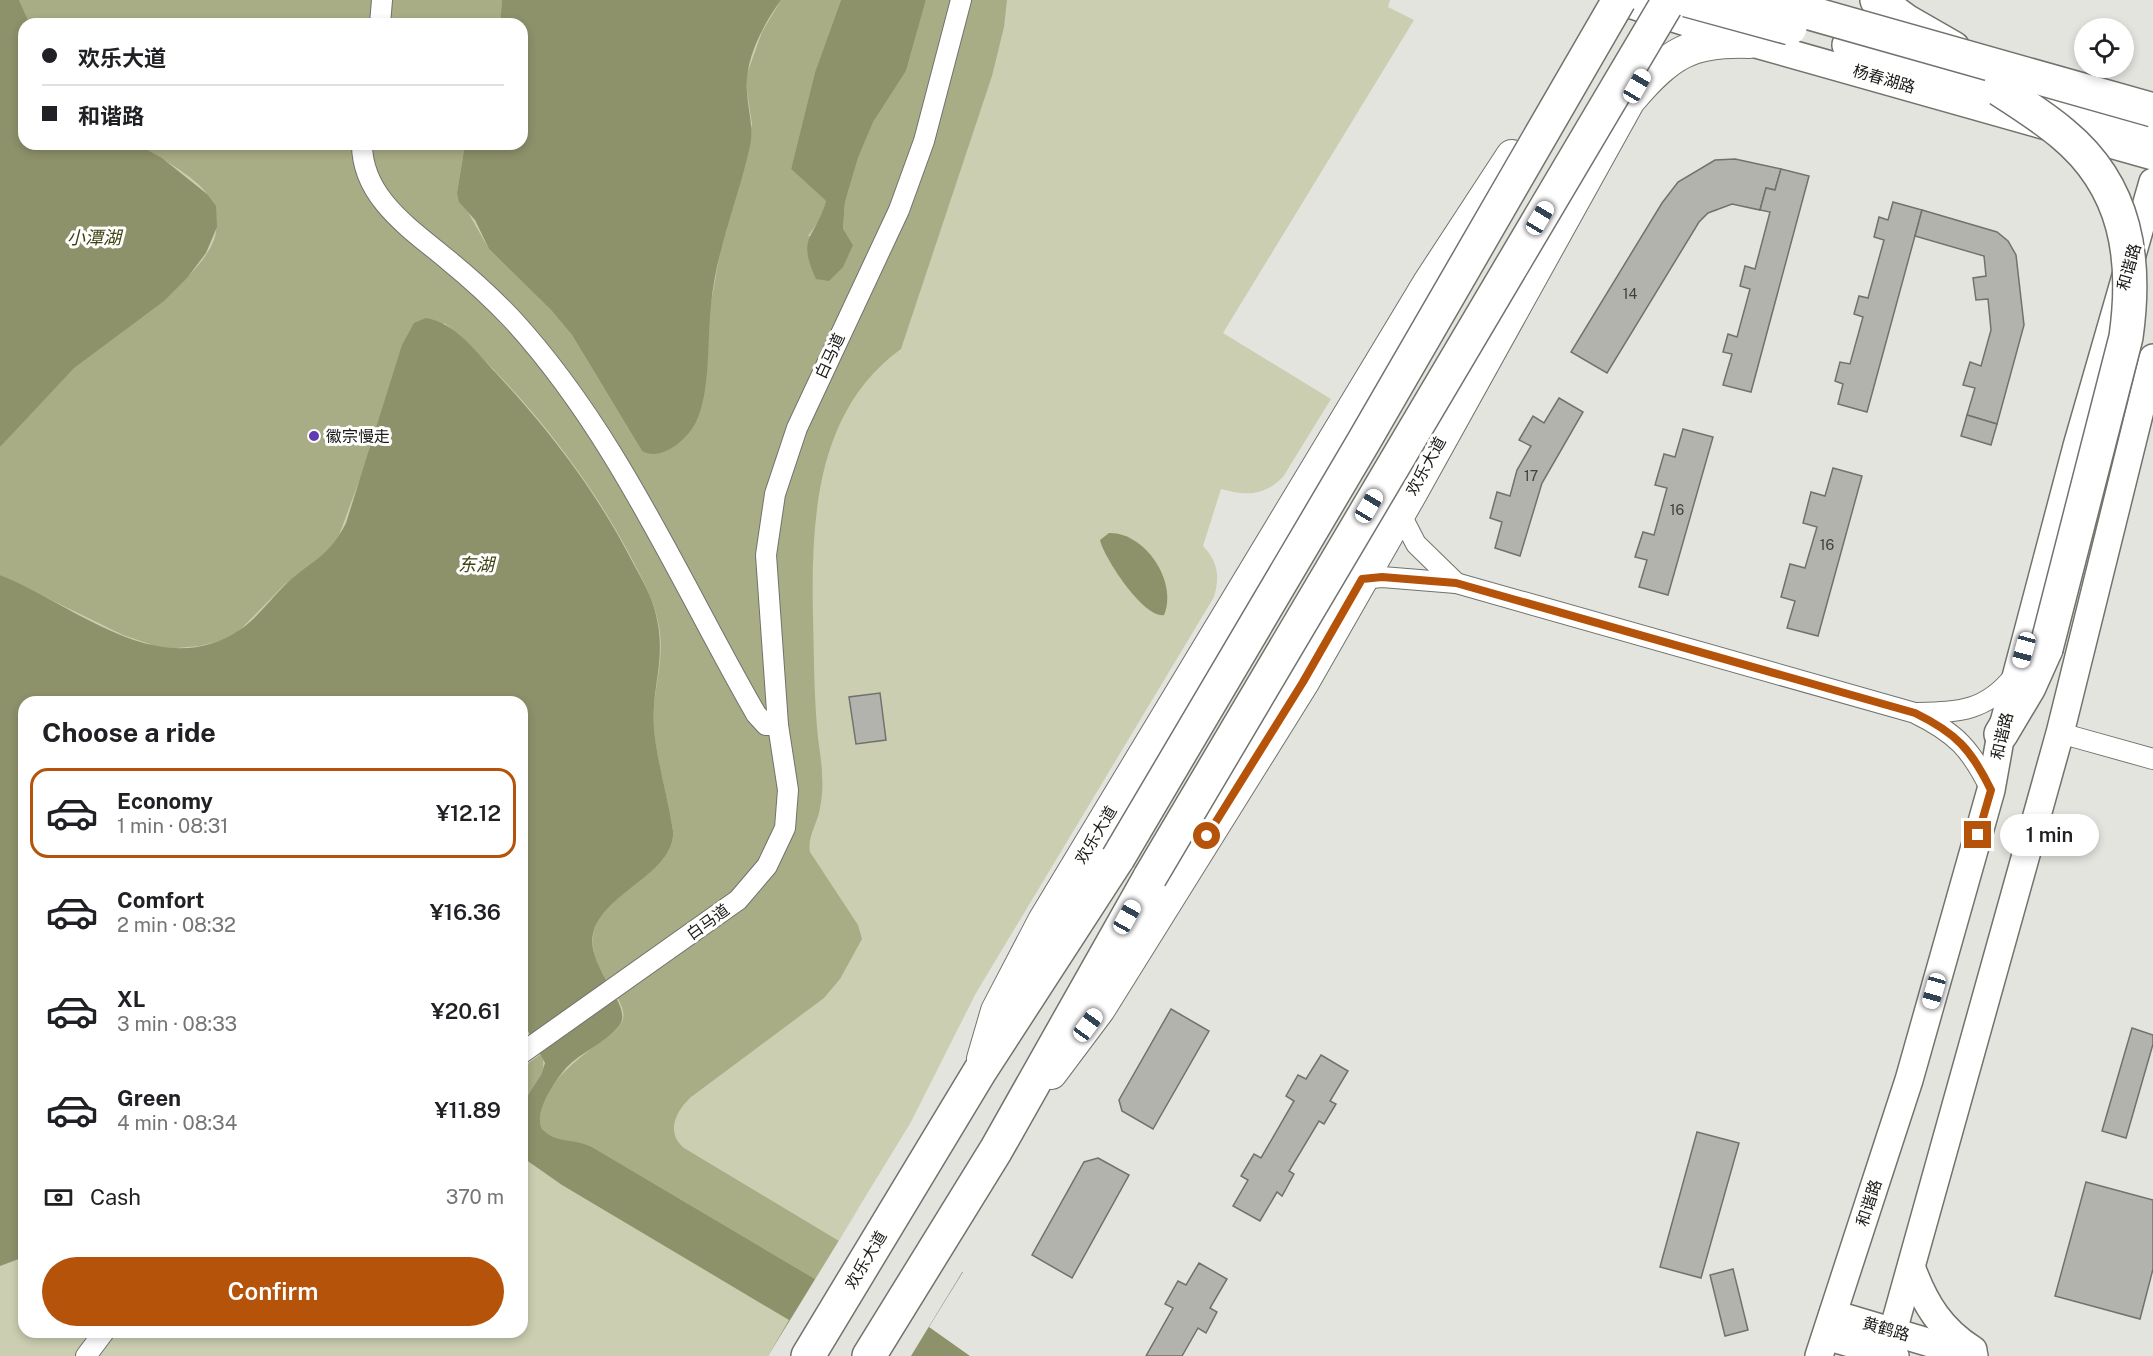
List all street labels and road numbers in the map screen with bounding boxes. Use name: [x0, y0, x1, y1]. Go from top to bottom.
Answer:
street label: 杨春湖路: [1851, 61, 1917, 97]
street label: 和谐路: [2113, 241, 2145, 293]
street label: 白马道: [811, 330, 849, 382]
street label: 欢乐大道: [1402, 433, 1450, 499]
street label: 和谐路: [1987, 710, 2017, 762]
street label: 欢乐大道: [1071, 803, 1121, 867]
street label: 白马道: [683, 900, 733, 944]
street label: 和谐路: [1853, 1177, 1885, 1229]
street label: 欢乐大道: [841, 1228, 891, 1292]
street label: 黄鹤路: [1860, 1313, 1912, 1345]

